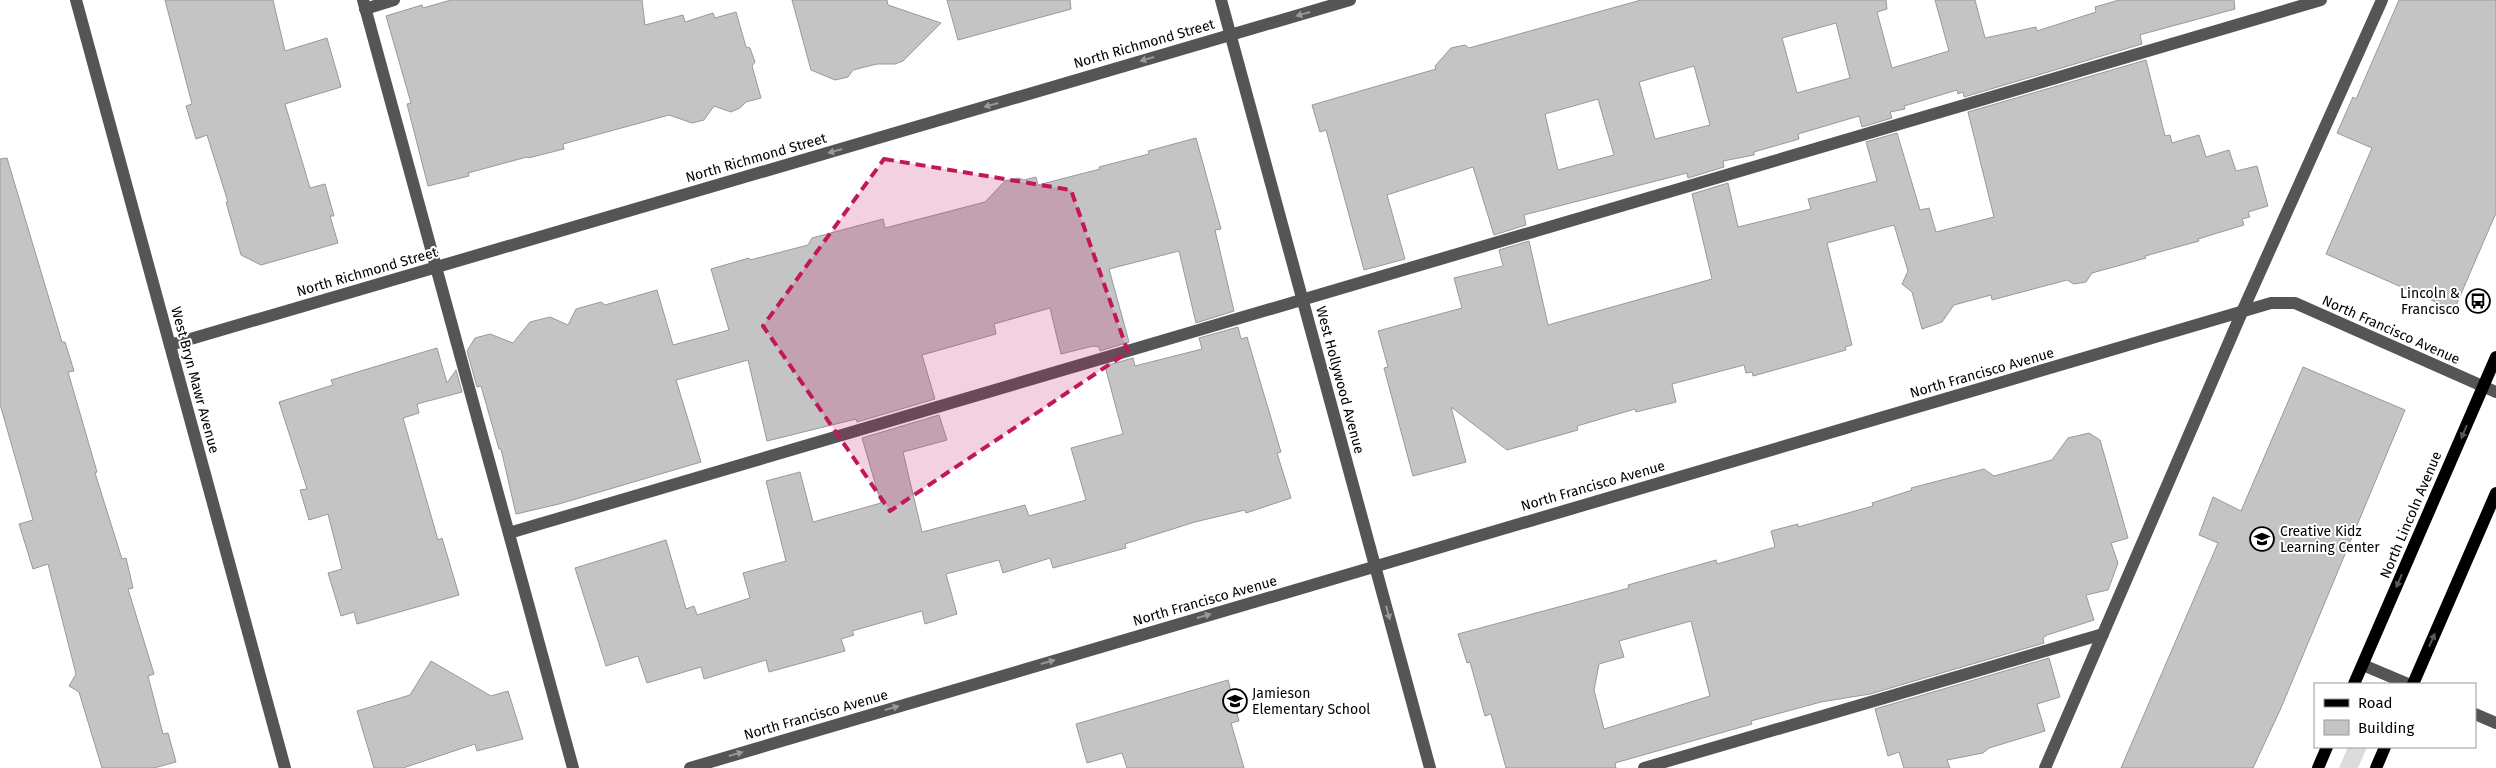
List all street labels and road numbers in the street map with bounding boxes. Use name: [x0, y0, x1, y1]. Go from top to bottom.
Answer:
street label: North Richmond Street: [1072, 15, 1217, 72]
street label: North Richmond Street: [684, 129, 829, 186]
street label: North Richmond Street: [295, 243, 440, 300]
street label: North Francisco Avenue: [2319, 292, 2463, 368]
street label: West Hollywood Avenue: [1312, 304, 1368, 456]
street label: West Bryn Mawr Avenue: [167, 305, 223, 455]
street label: North Francisco Avenue: [1908, 344, 2056, 402]
street label: North Lincoln Avenue: [2377, 449, 2445, 581]
street label: North Francisco Avenue: [1519, 457, 1667, 515]
street label: North Francisco Avenue: [1131, 572, 1279, 630]
street label: North Francisco Avenue: [742, 686, 890, 744]

